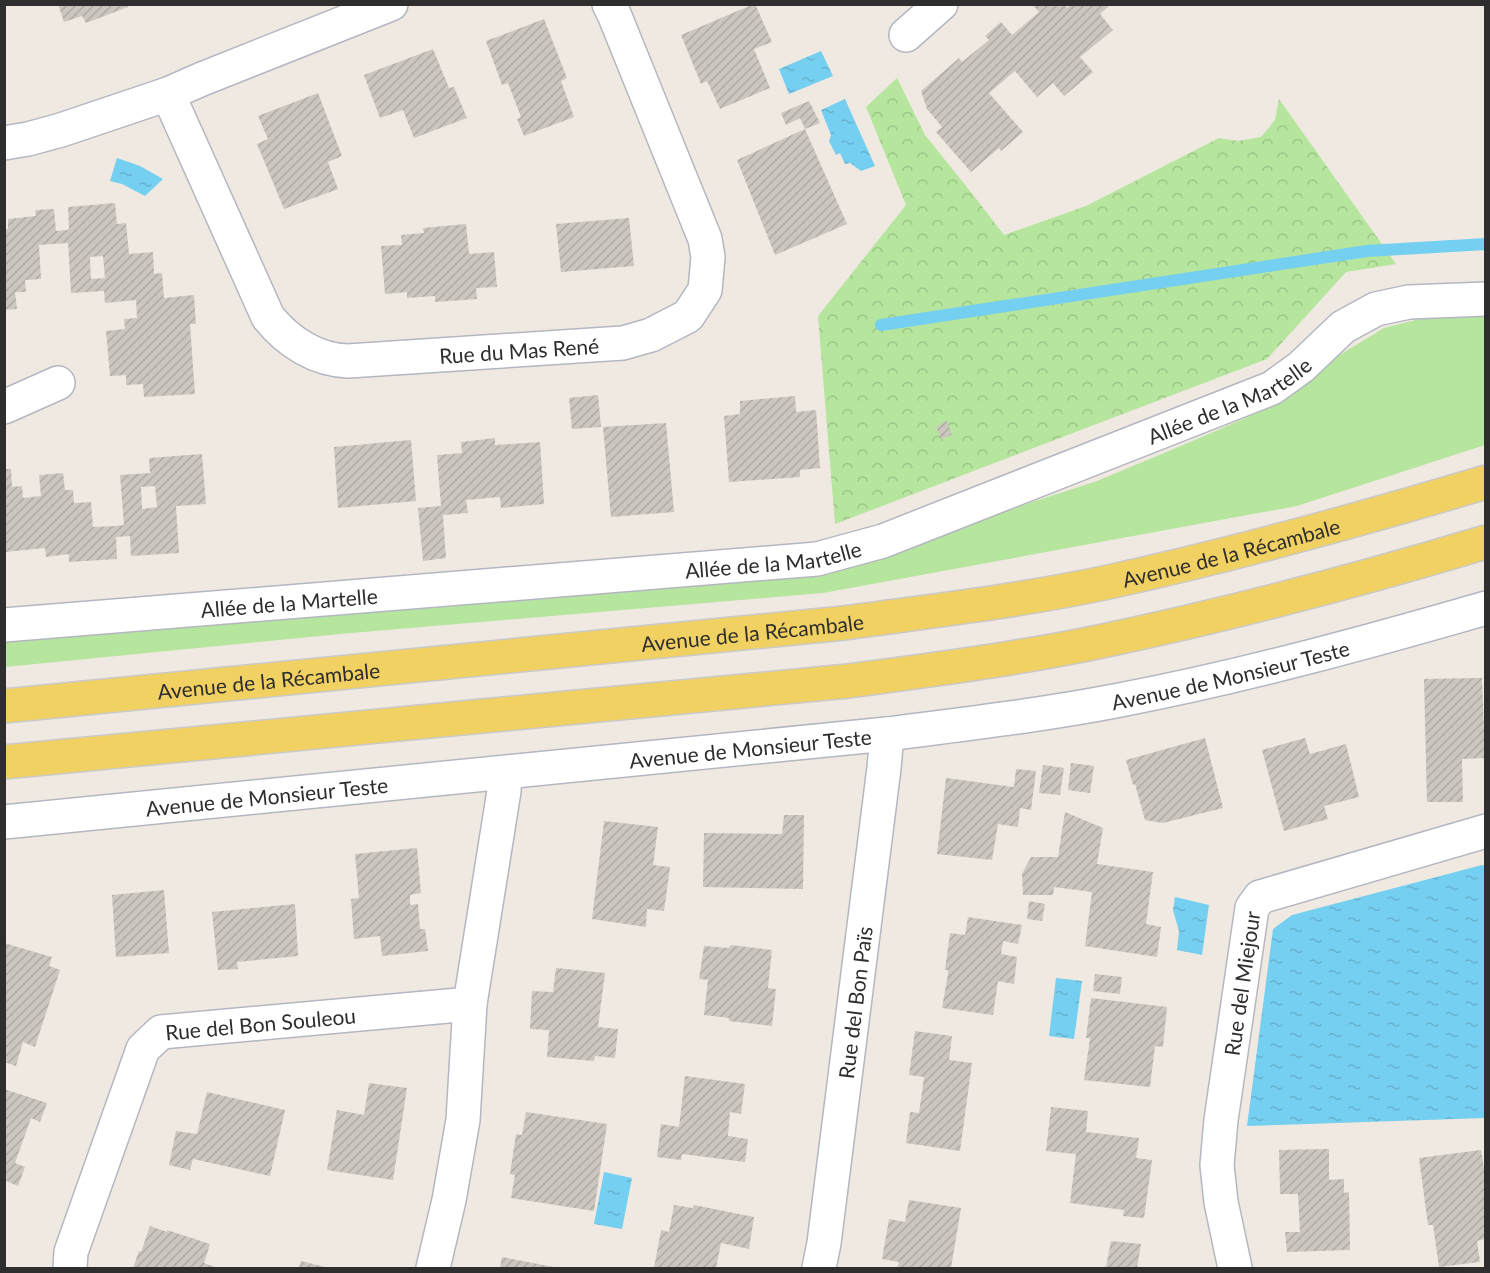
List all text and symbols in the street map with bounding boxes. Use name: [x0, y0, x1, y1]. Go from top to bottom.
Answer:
street label: Rue du Mas René: [438, 332, 600, 368]
street label: Allée de la Martelle: [1144, 352, 1316, 448]
street label: Avenue de la Récambale: [1120, 512, 1343, 591]
street label: Allée de la Martelle: [684, 535, 864, 582]
street label: Allée de la Martelle: [200, 582, 379, 622]
street label: Avenue de la Récambale: [640, 608, 865, 655]
street label: Avenue de Monsieur Teste: [1109, 634, 1352, 714]
street label: Avenue de la Récambale: [156, 656, 381, 703]
street label: Avenue de Monsieur Teste: [628, 723, 873, 772]
street label: Avenue de Monsieur Teste: [144, 771, 389, 820]
street label: Rue del Miejour: [1218, 909, 1264, 1057]
street label: Rue del Bon Païs: [832, 925, 876, 1080]
street label: Rue del Bon Souleou: [164, 1002, 357, 1044]

